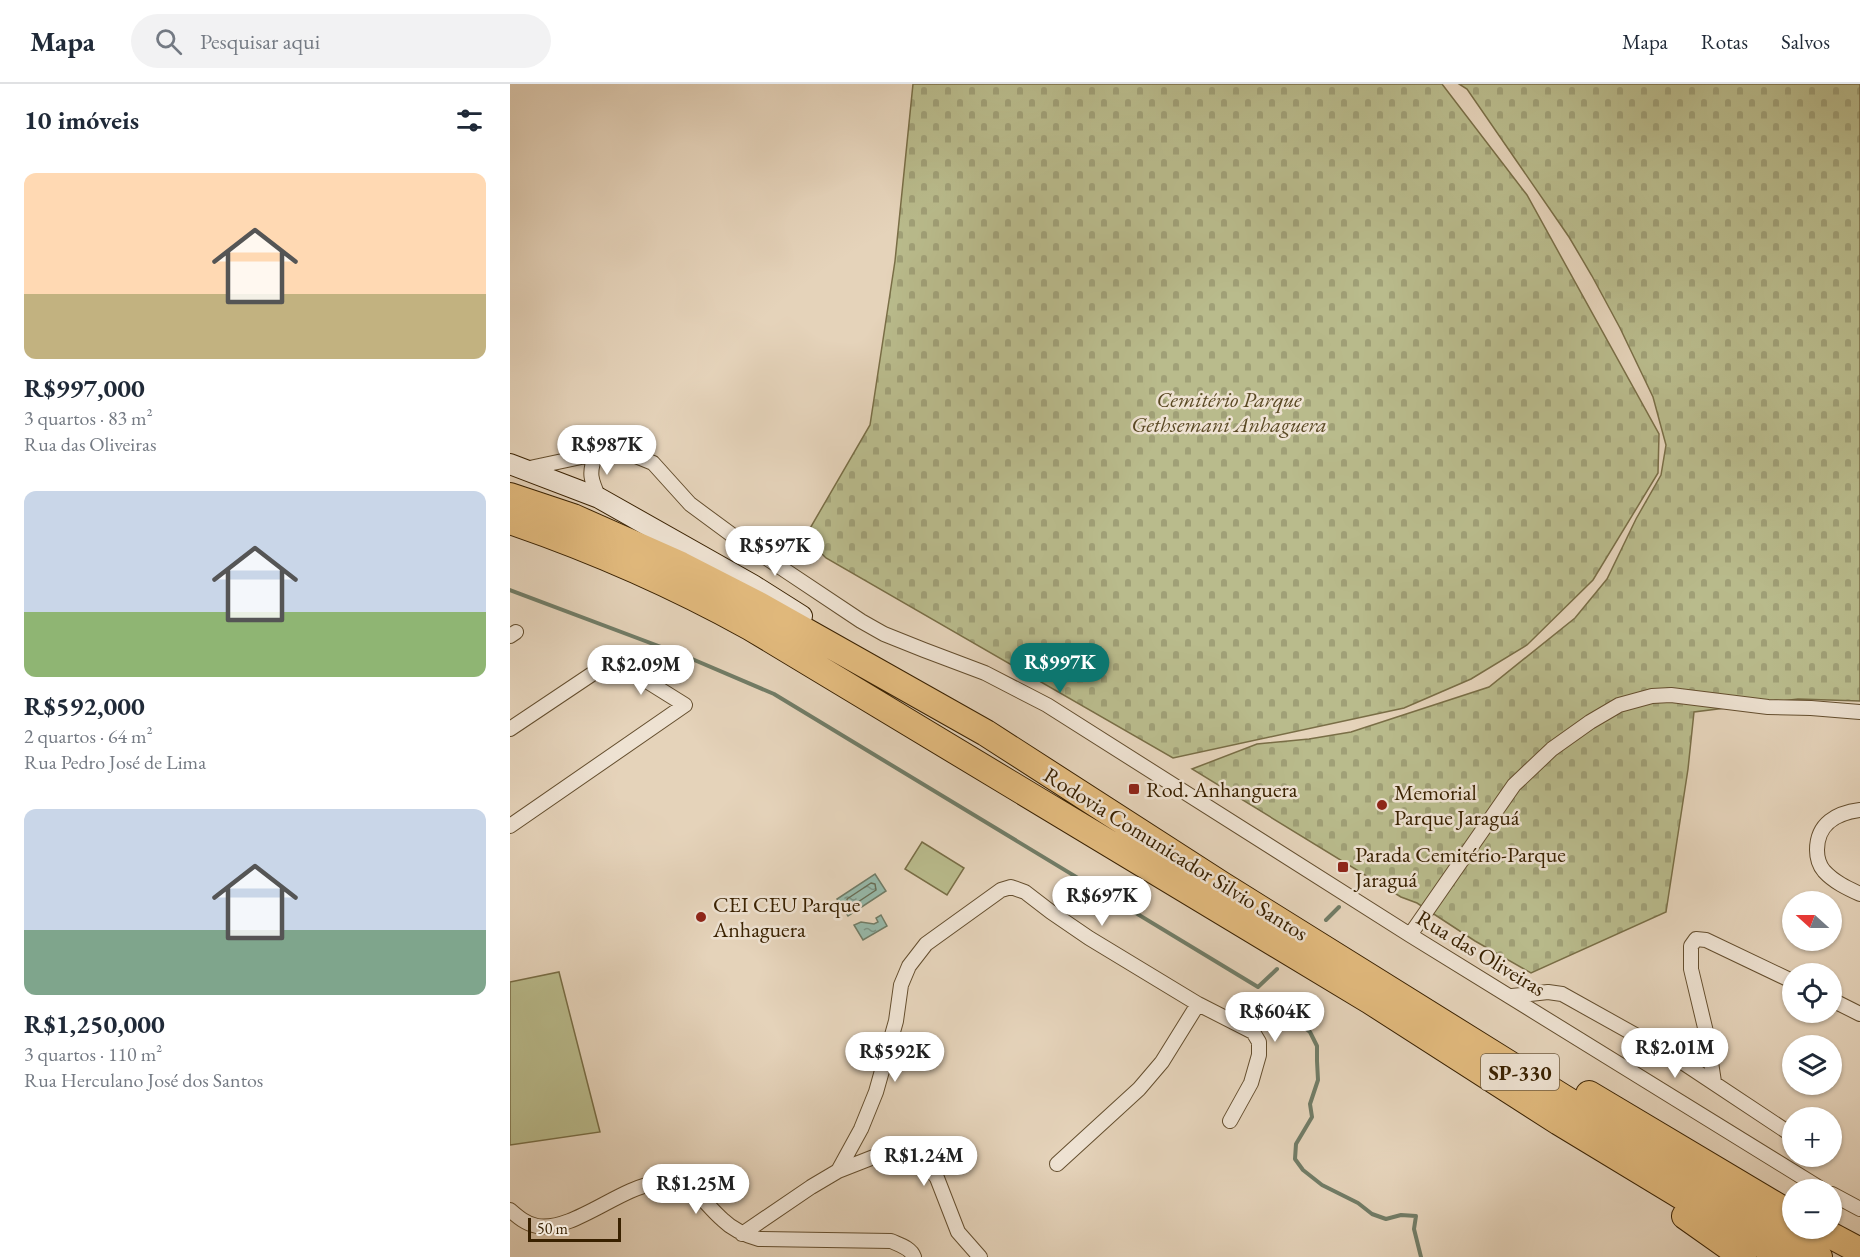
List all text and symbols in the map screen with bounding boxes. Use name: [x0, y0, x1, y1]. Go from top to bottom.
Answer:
search box: [131, 14, 551, 68]
text: Mapa: [30, 23, 95, 59]
icon: search: [152, 25, 185, 58]
text: Pesquisar aqui: [200, 27, 320, 56]
text: Mapa: [1622, 28, 1668, 55]
text: Rotas: [1701, 28, 1748, 55]
text: Salvos: [1781, 28, 1830, 55]
text: 10 imóveis: [24, 103, 139, 137]
icon: filters: [453, 104, 486, 137]
icon: home: [201, 212, 309, 320]
text: R$997,000: [24, 371, 145, 405]
park label: Cemitério Parque Gethsemani Anhaguera: [1131, 385, 1327, 439]
text: 3 quartos · 83 m²: [24, 405, 153, 431]
pin: R$987K: [558, 425, 656, 476]
text: Rua das Oliveiras: [24, 431, 156, 457]
text: R$987K: [571, 431, 643, 457]
pin: R$597K: [726, 526, 824, 577]
icon: home: [201, 530, 309, 638]
text: R$597K: [739, 532, 811, 558]
pin: R$997K: [1011, 643, 1109, 694]
pin: R$2.09M: [586, 645, 696, 696]
text: R$997K: [1024, 649, 1096, 675]
text: R$2.09M: [601, 651, 681, 677]
text: R$592,000: [24, 689, 145, 723]
text: 2 quartos · 64 m²: [24, 723, 153, 749]
text: Rua Pedro José de Lima: [24, 749, 206, 775]
street label: Rodovia Comunicador Silvio Santos: [1038, 760, 1314, 948]
place label: Rod. Anhanguera: [1146, 775, 1298, 804]
place label: Memorial Parque Jaraguá: [1394, 778, 1520, 832]
marker: Rod. Anhanguera: [1127, 782, 1141, 796]
marker: Memorial Parque Jaraguá: [1375, 798, 1389, 812]
place label: Parada Cemitério-Parque Jaraguá: [1353, 840, 1566, 894]
icon: home: [201, 848, 309, 956]
marker: Parada Cemitério-Parque Jaraguá: [1336, 860, 1350, 874]
pin: R$697K: [1053, 876, 1151, 927]
text: R$697K: [1066, 882, 1138, 908]
place label: CEI CEU Parque Anhaguera: [712, 890, 861, 944]
north arrow: [1782, 891, 1842, 951]
map controls: [1782, 891, 1842, 1239]
street label: Rua das Oliveiras: [1411, 903, 1551, 1003]
marker: CEI CEU Parque Anhaguera: [694, 910, 708, 924]
button: locate: [1782, 963, 1842, 1023]
pin: R$604K: [1226, 992, 1324, 1043]
text: R$604K: [1239, 998, 1311, 1024]
text: R$1,250,000: [24, 1007, 165, 1041]
pin: R$2.01M: [1620, 1028, 1730, 1079]
pin: R$592K: [846, 1032, 944, 1083]
text: R$2.01M: [1635, 1034, 1715, 1060]
button: layers: [1782, 1035, 1842, 1095]
text: R$592K: [859, 1038, 931, 1064]
text: 3 quartos · 110 m²: [24, 1041, 162, 1067]
road number: SP-330: [1481, 1054, 1559, 1090]
text: Rua Herculano José dos Santos: [24, 1067, 263, 1093]
button: +: [1782, 1107, 1842, 1167]
pin: R$1.24M: [869, 1136, 979, 1187]
text: R$1.24M: [884, 1142, 964, 1168]
pin: R$1.25M: [641, 1164, 751, 1215]
text: R$1.25M: [656, 1170, 736, 1196]
button: −: [1782, 1179, 1842, 1239]
scale bar: [528, 1215, 621, 1242]
text: 50 m: [537, 1218, 568, 1239]

